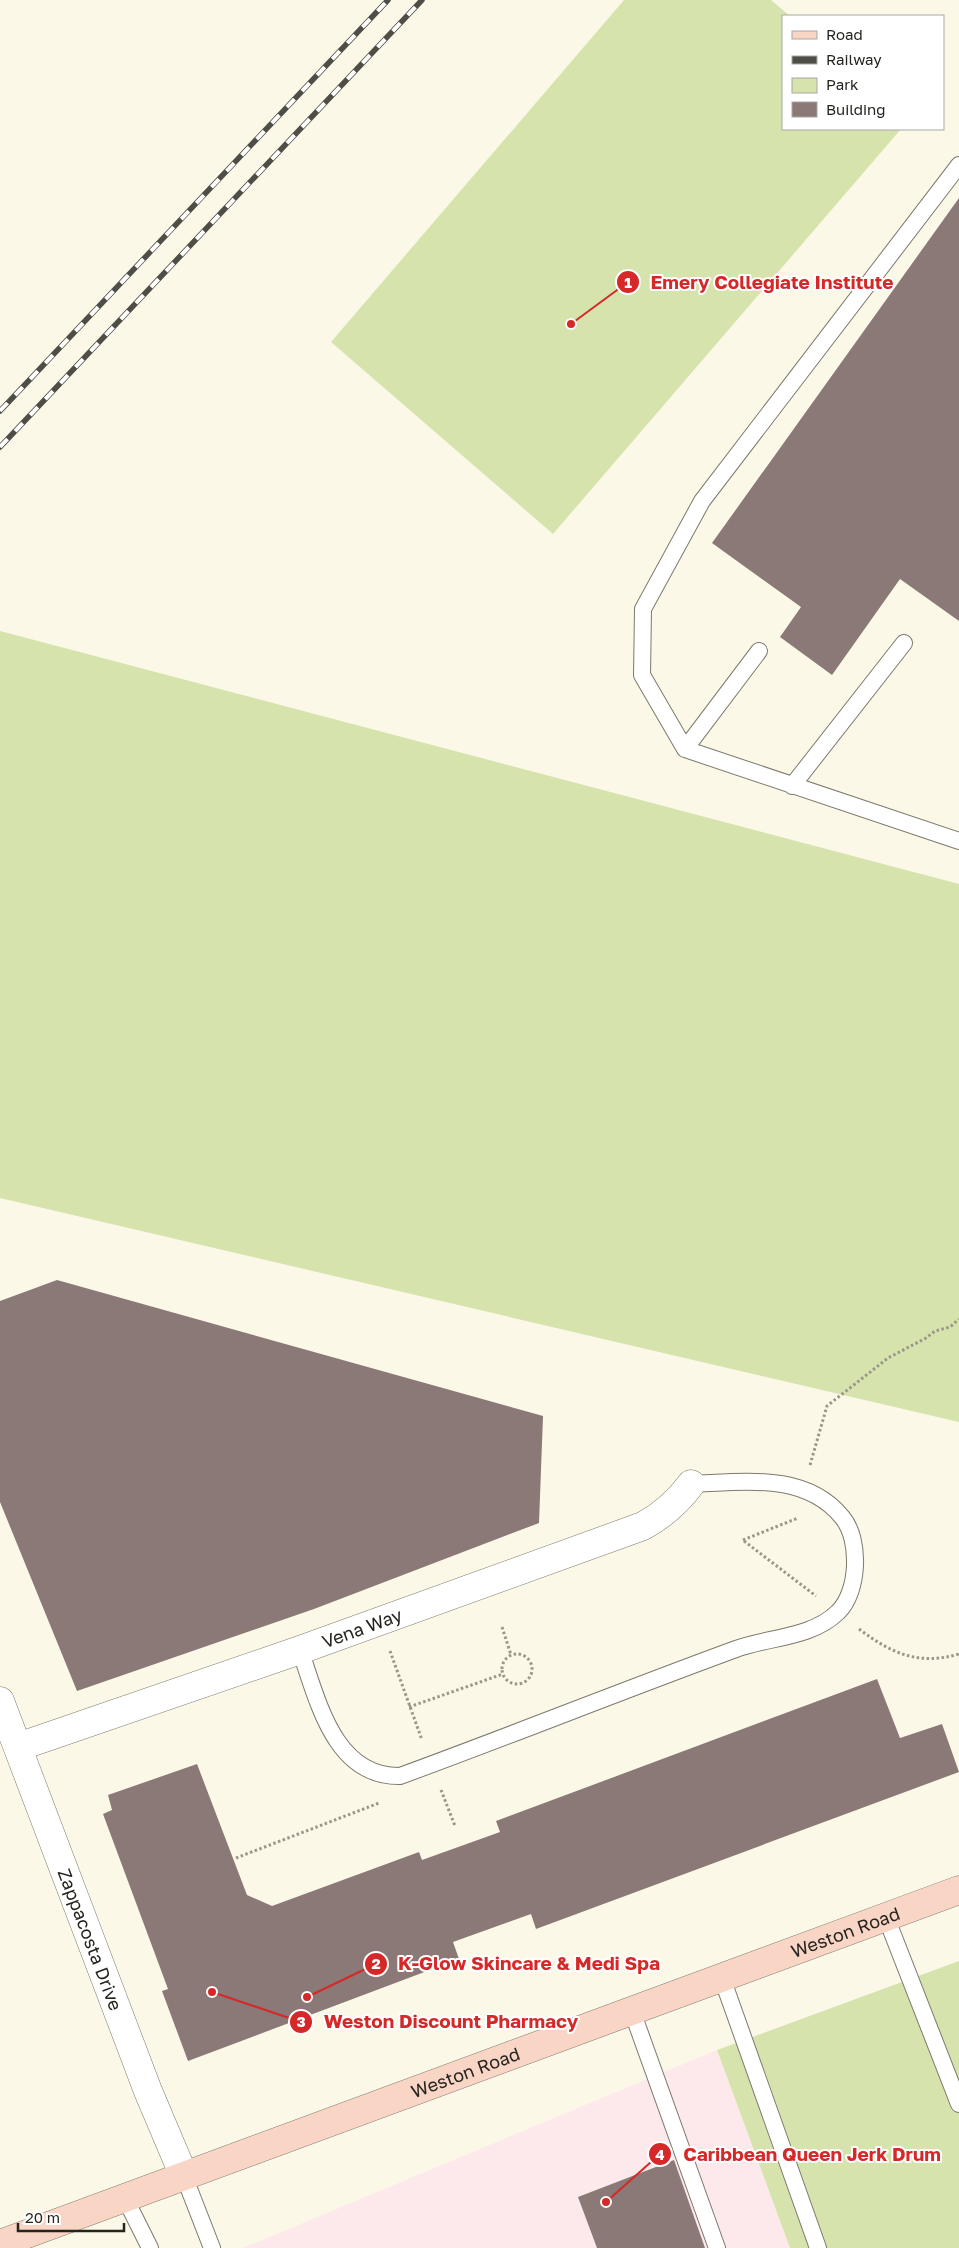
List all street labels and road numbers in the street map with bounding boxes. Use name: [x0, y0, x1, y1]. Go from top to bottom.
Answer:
street label: Vena Way: [319, 1603, 405, 1652]
street label: Zappacosta Drive: [54, 1865, 127, 2013]
street label: Weston Road: [788, 1902, 903, 1962]
street label: Weston Road: [408, 2042, 523, 2102]

